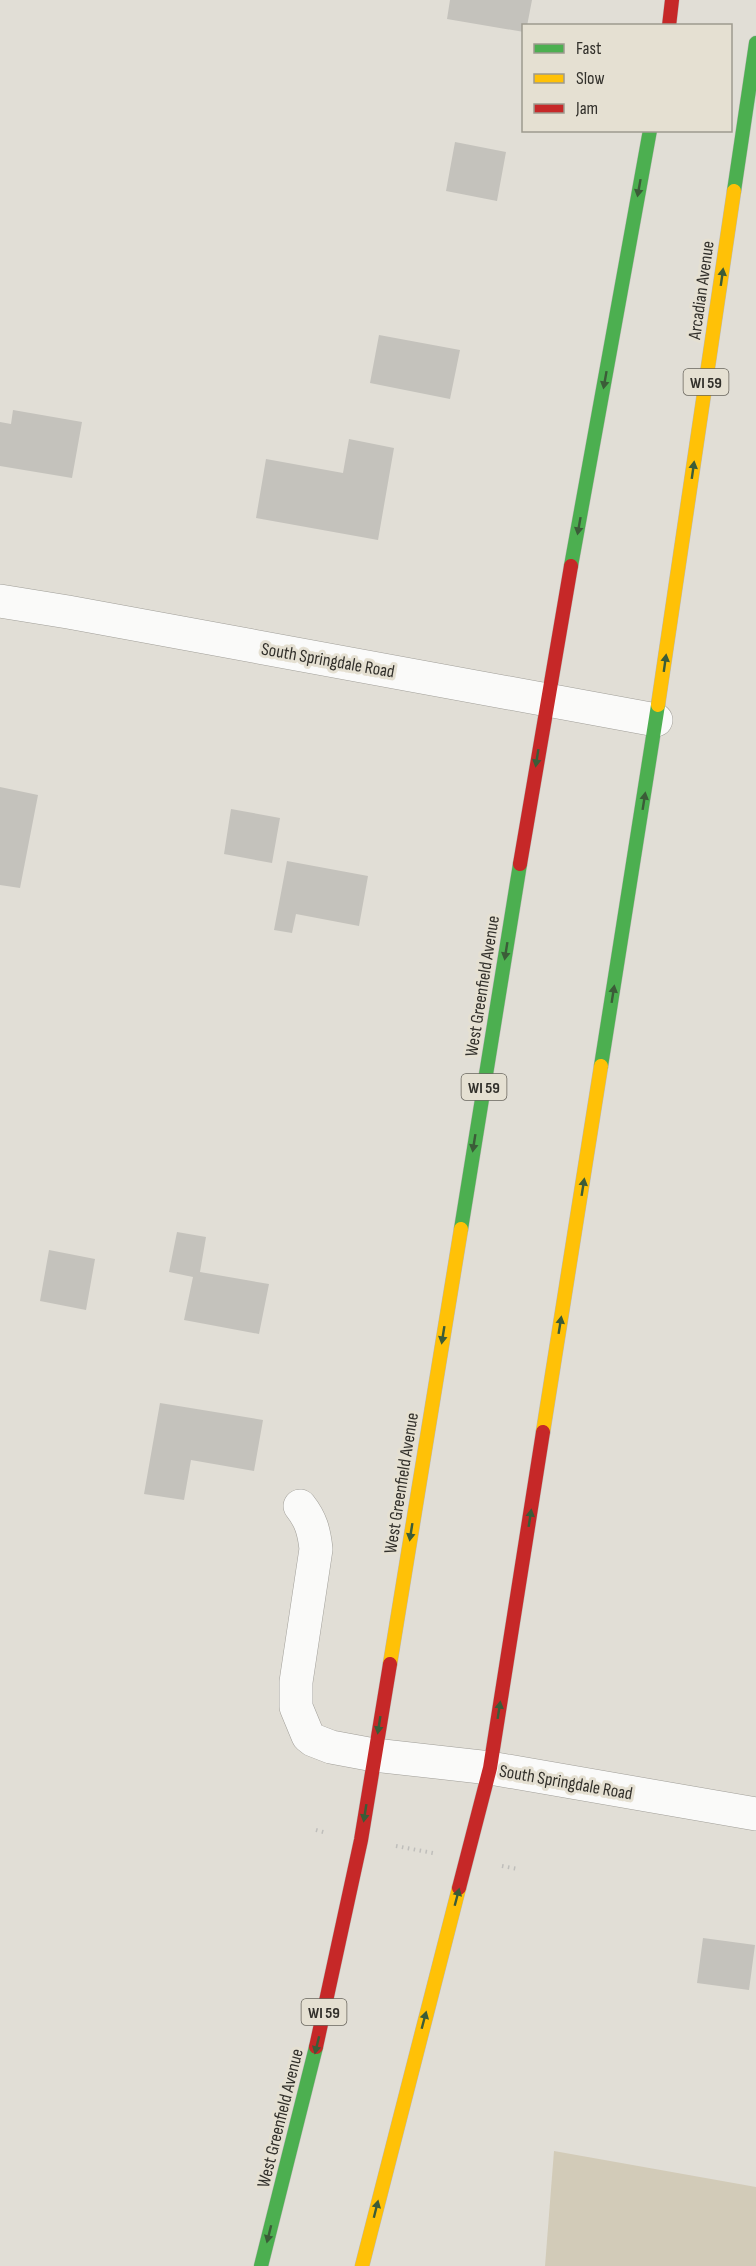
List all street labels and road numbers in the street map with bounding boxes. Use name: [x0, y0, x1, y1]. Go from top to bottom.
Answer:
street label: Arcadian Avenue: [684, 239, 719, 342]
road number: WI 59: [684, 369, 728, 395]
street label: South Springdale Road: [260, 638, 396, 683]
street label: West Greenfield Avenue: [461, 914, 504, 1058]
road number: WI 59: [462, 1074, 506, 1100]
street label: West Greenfield Avenue: [380, 1411, 423, 1555]
street label: South Springdale Road: [498, 1760, 634, 1805]
road number: WI 59: [302, 1999, 346, 2025]
street label: West Greenfield Avenue: [253, 2047, 308, 2190]

